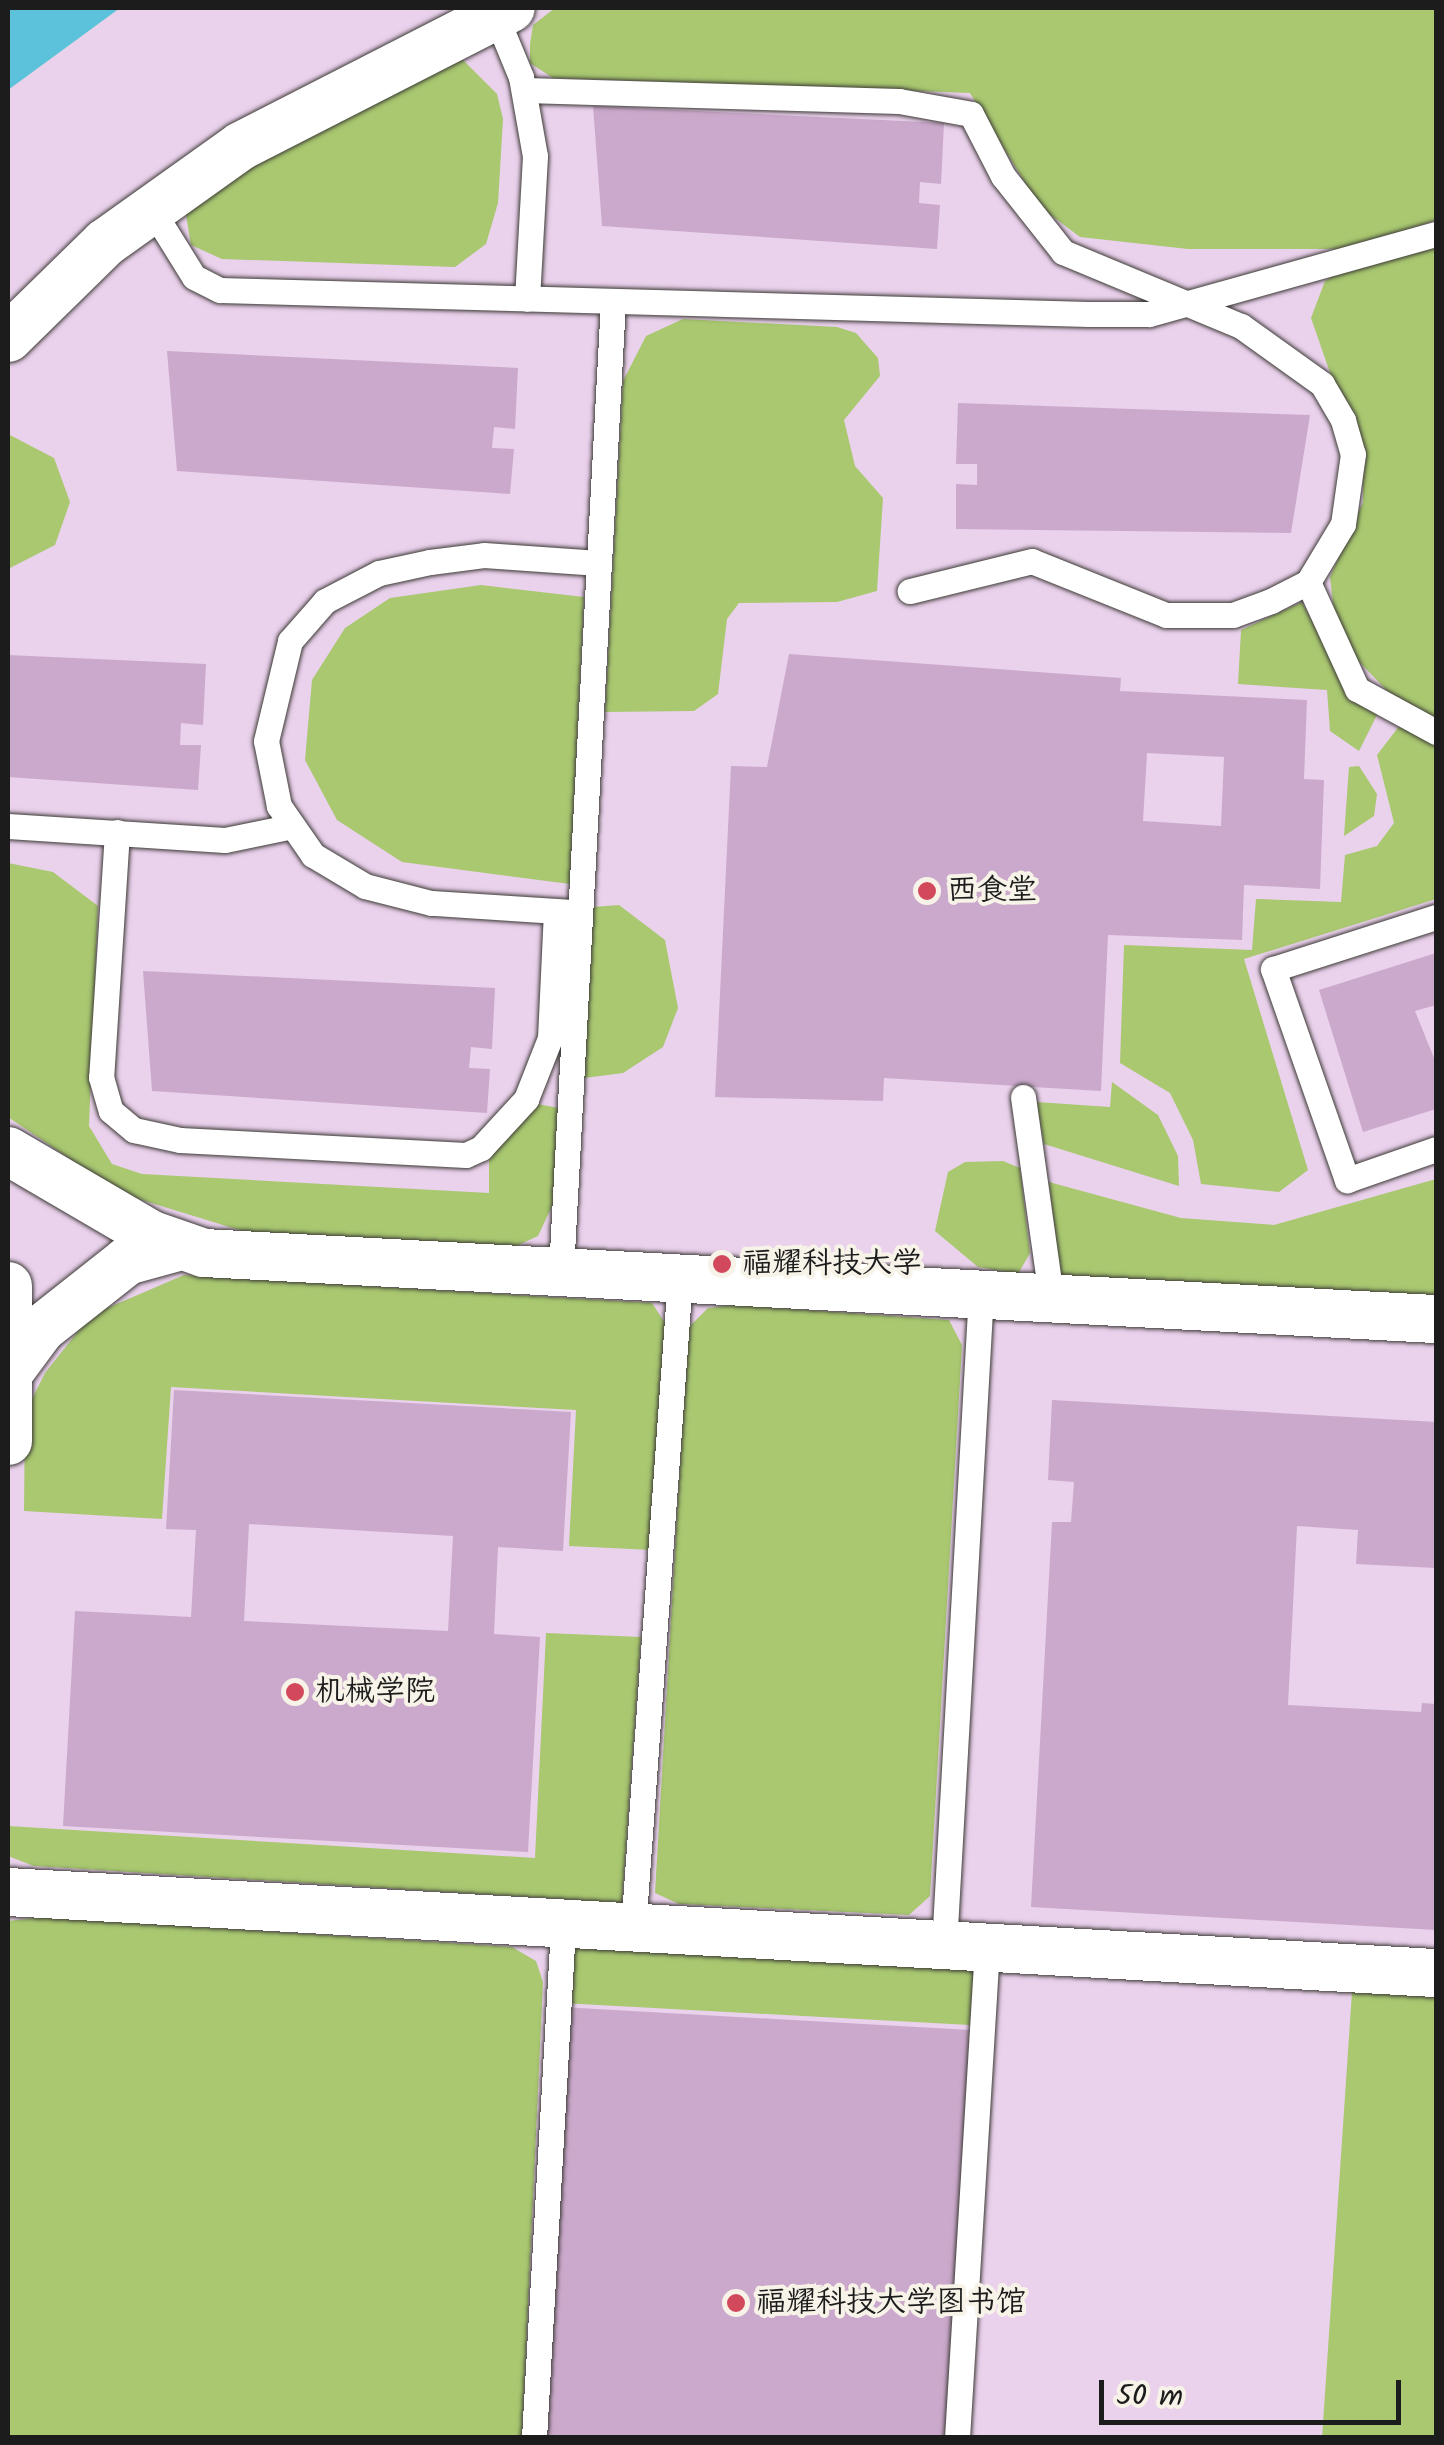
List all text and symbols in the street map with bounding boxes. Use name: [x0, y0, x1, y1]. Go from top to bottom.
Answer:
place label: 西食堂: [947, 873, 1037, 909]
marker: 西食堂: [916, 880, 938, 902]
place label: 福耀科技大学: [742, 1246, 922, 1282]
marker: 福耀科技大学: [711, 1253, 733, 1275]
place label: 机械学院: [315, 1674, 435, 1710]
marker: 机械学院: [284, 1681, 306, 1703]
place label: 福耀科技大学图书馆: [756, 2285, 1026, 2321]
marker: 福耀科技大学图书馆: [725, 2292, 747, 2314]
scale bar: [1104, 2360, 1406, 2422]
text: 50 m: [1116, 2373, 1183, 2421]

